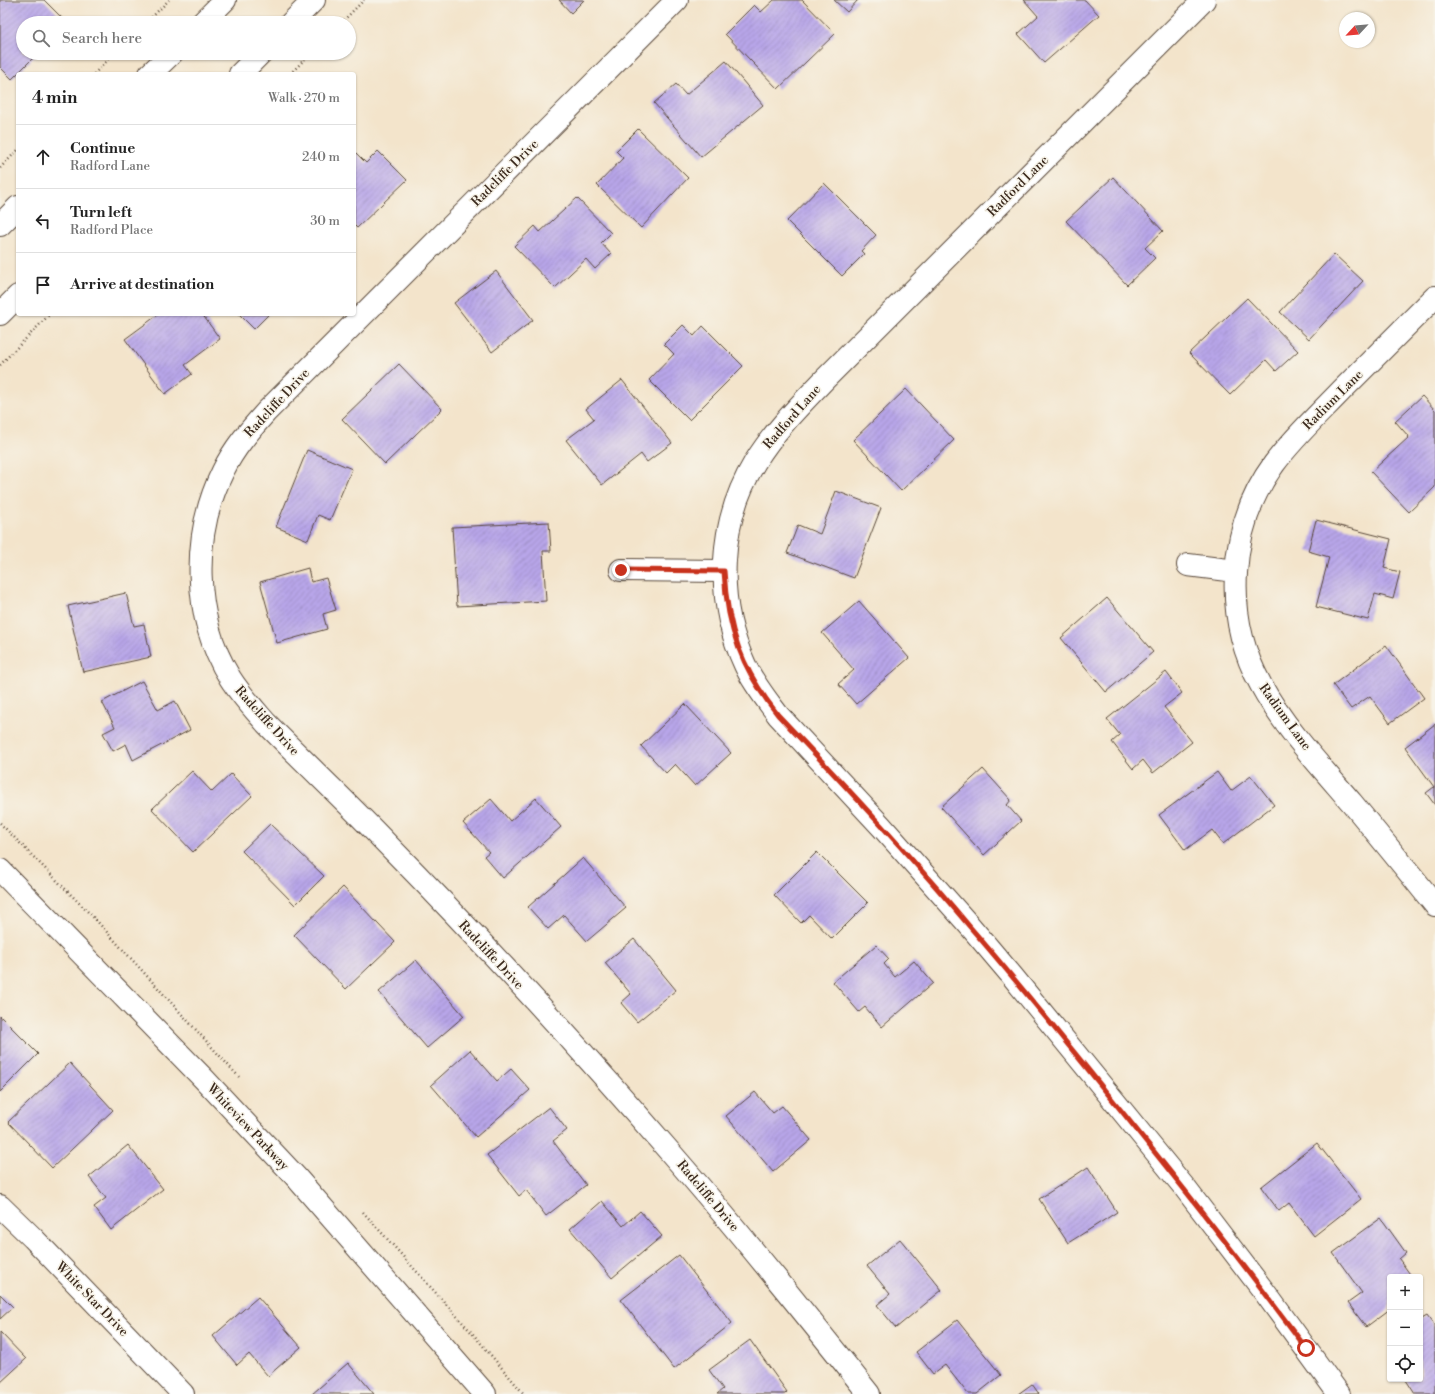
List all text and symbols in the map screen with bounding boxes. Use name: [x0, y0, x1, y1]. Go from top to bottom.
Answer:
north arrow: [1339, 12, 1375, 48]
search box: [16, 16, 356, 60]
icon: search: [30, 27, 52, 49]
text: Search here: [62, 29, 142, 48]
text: 4 min: [32, 87, 77, 109]
text: Walk · 270 m: [268, 90, 340, 106]
street label: Radcliffe Drive: [468, 136, 542, 210]
text: Continue: [70, 139, 135, 158]
icon: ahead: [32, 146, 54, 168]
text: 240 m: [302, 149, 340, 165]
street label: Radford Lane: [984, 152, 1052, 220]
text: Radford Lane: [70, 158, 150, 174]
text: Turn left: [70, 203, 132, 222]
icon: left: [32, 210, 54, 232]
text: 30 m: [310, 213, 340, 229]
text: Radford Place: [70, 222, 153, 238]
icon: arrive: [32, 274, 54, 296]
text: Arrive at destination: [70, 275, 214, 294]
street label: Radcliffe Drive: [241, 365, 313, 441]
street label: Radium Lane: [1300, 366, 1367, 433]
street label: Radford Lane: [760, 381, 825, 452]
route end: [612, 561, 630, 579]
street label: Radium Lane: [1255, 681, 1315, 754]
street label: Radcliffe Drive: [231, 683, 303, 759]
street label: Radcliffe Drive: [455, 917, 527, 993]
street label: Whiteview Parkway: [203, 1080, 293, 1174]
street label: Radcliffe Drive: [673, 1157, 743, 1235]
street label: White Star Drive: [52, 1258, 132, 1340]
map controls: [1387, 1274, 1423, 1382]
button: +: [1387, 1274, 1423, 1310]
button: −: [1387, 1310, 1423, 1346]
route start: [1297, 1339, 1315, 1357]
button: locate: [1387, 1346, 1423, 1382]

